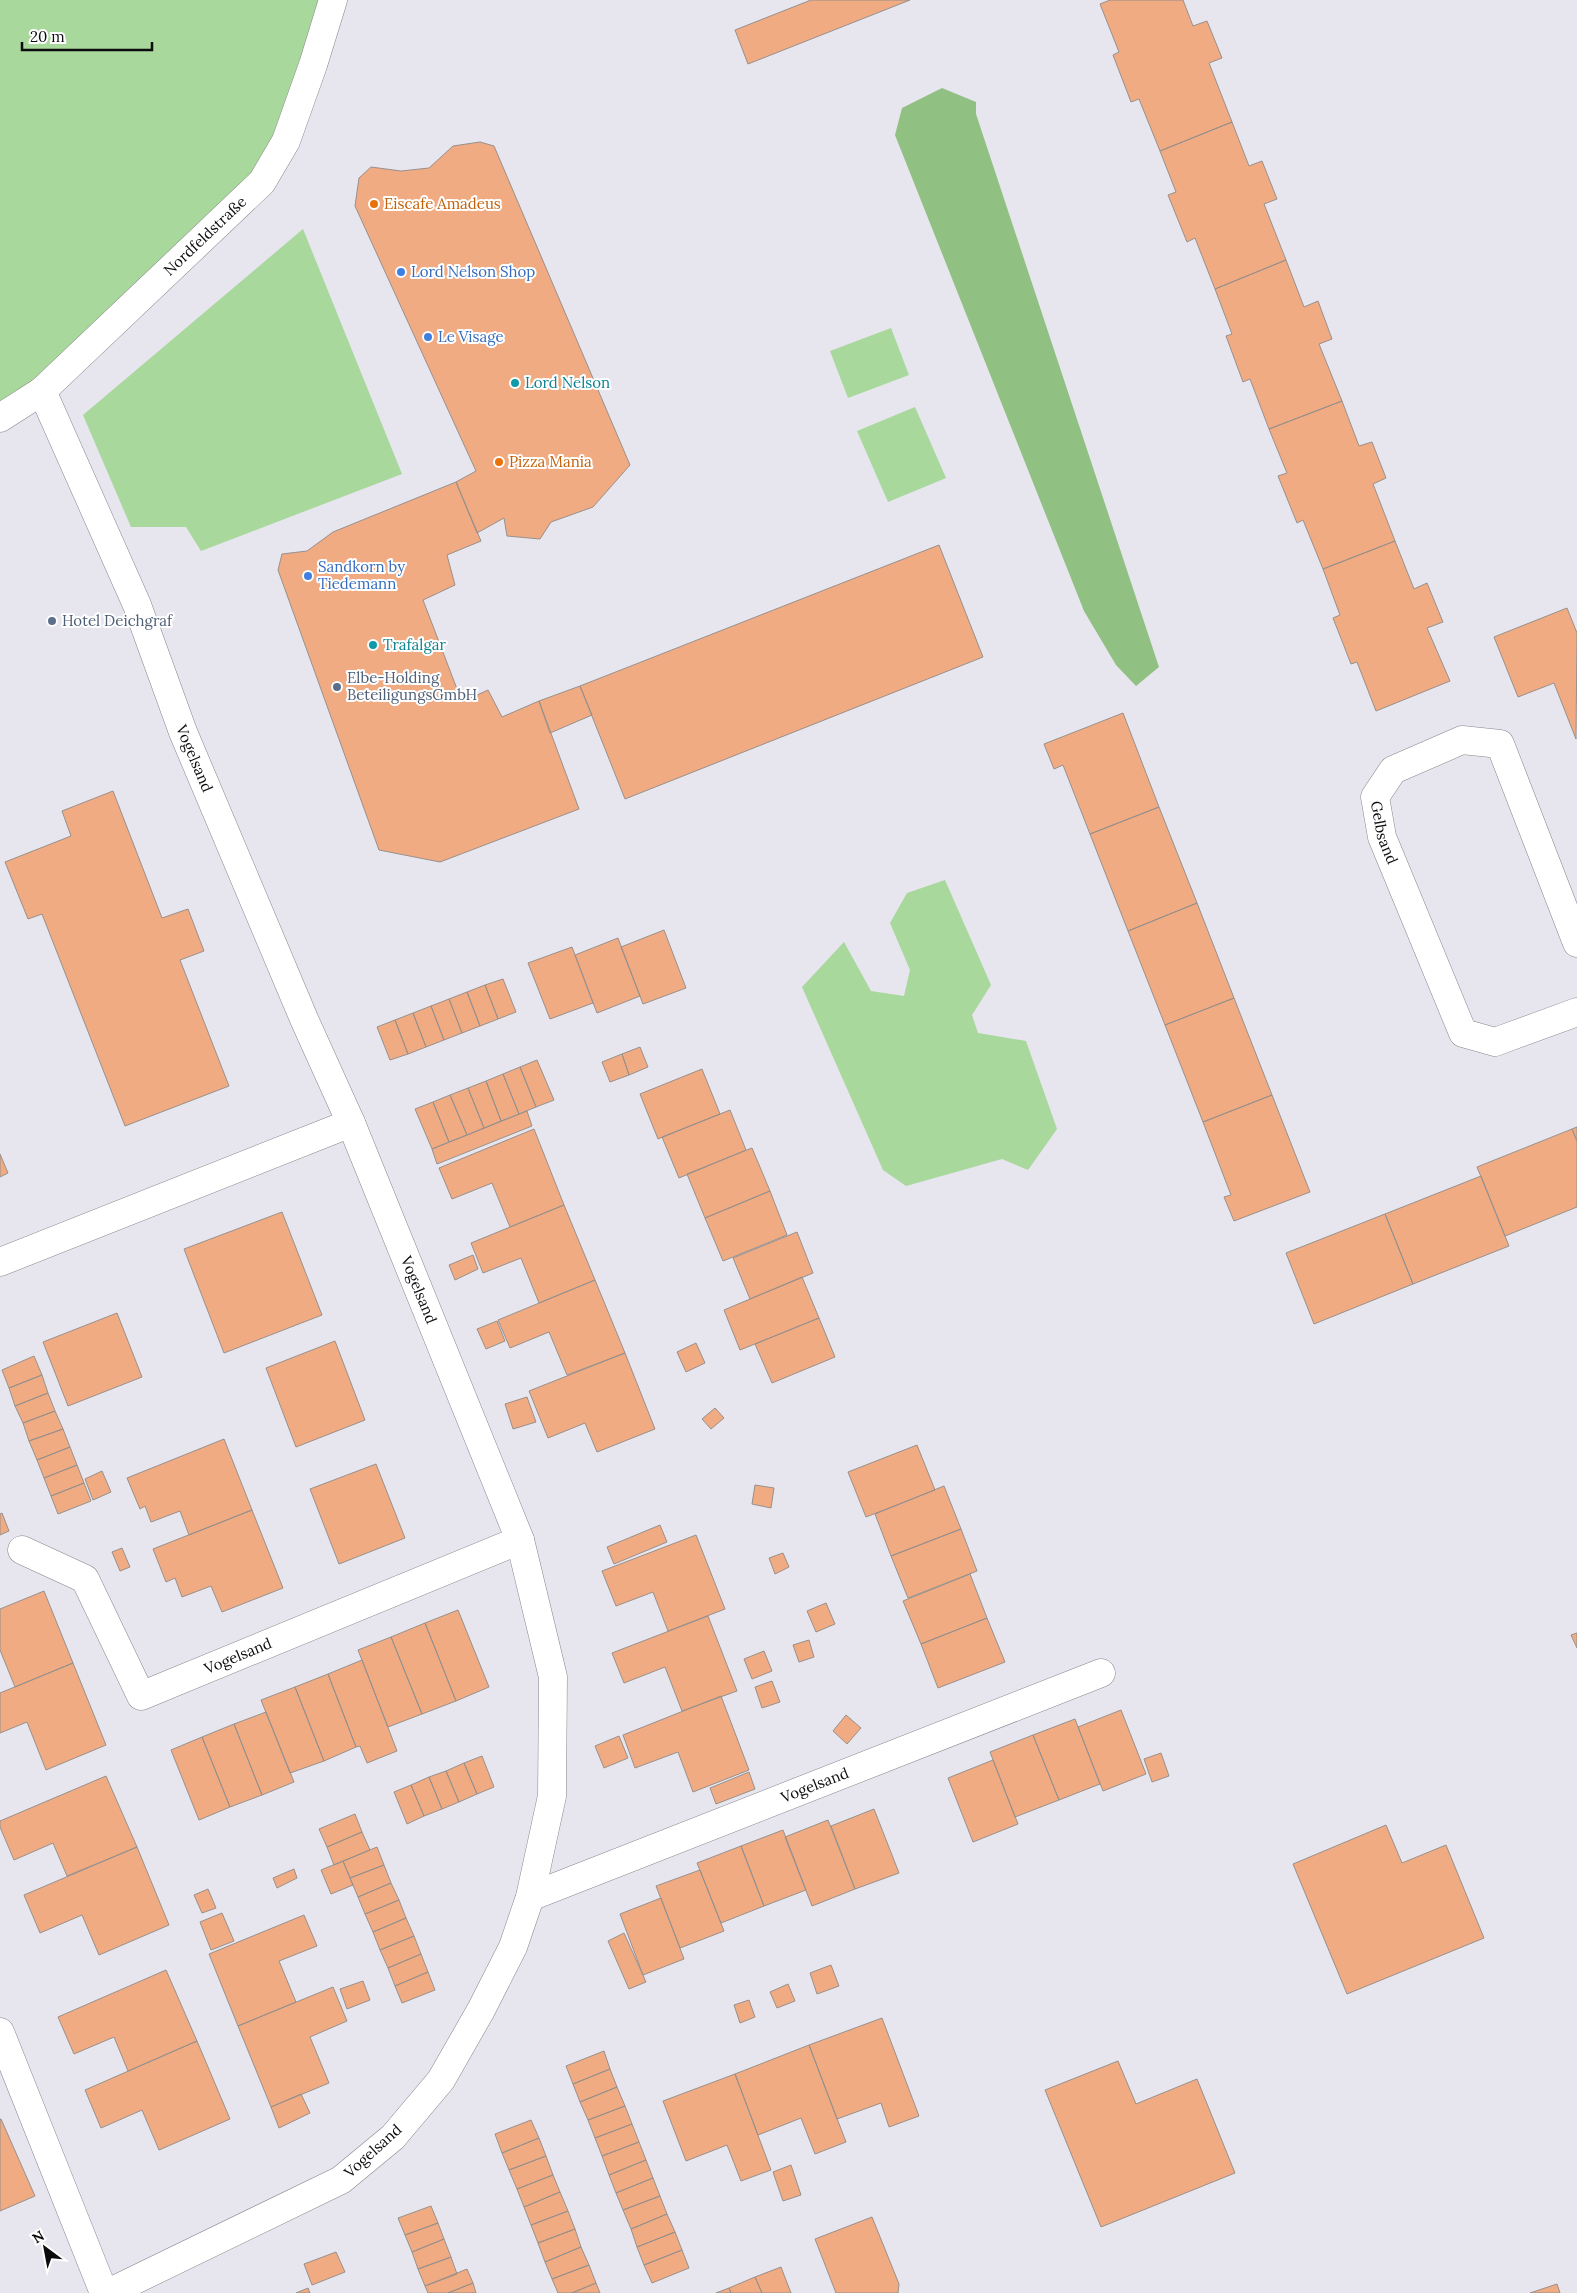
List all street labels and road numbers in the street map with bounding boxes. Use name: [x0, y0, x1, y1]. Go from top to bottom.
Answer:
street label: Nordfeldstraße: [160, 192, 250, 279]
street label: Vogelsand: [172, 721, 217, 795]
street label: Gelbsand: [1367, 799, 1402, 867]
street label: Vogelsand: [397, 1252, 441, 1326]
street label: Vogelsand: [200, 1633, 274, 1678]
street label: Vogelsand: [777, 1763, 851, 1807]
street label: Vogelsand: [339, 2120, 405, 2182]

